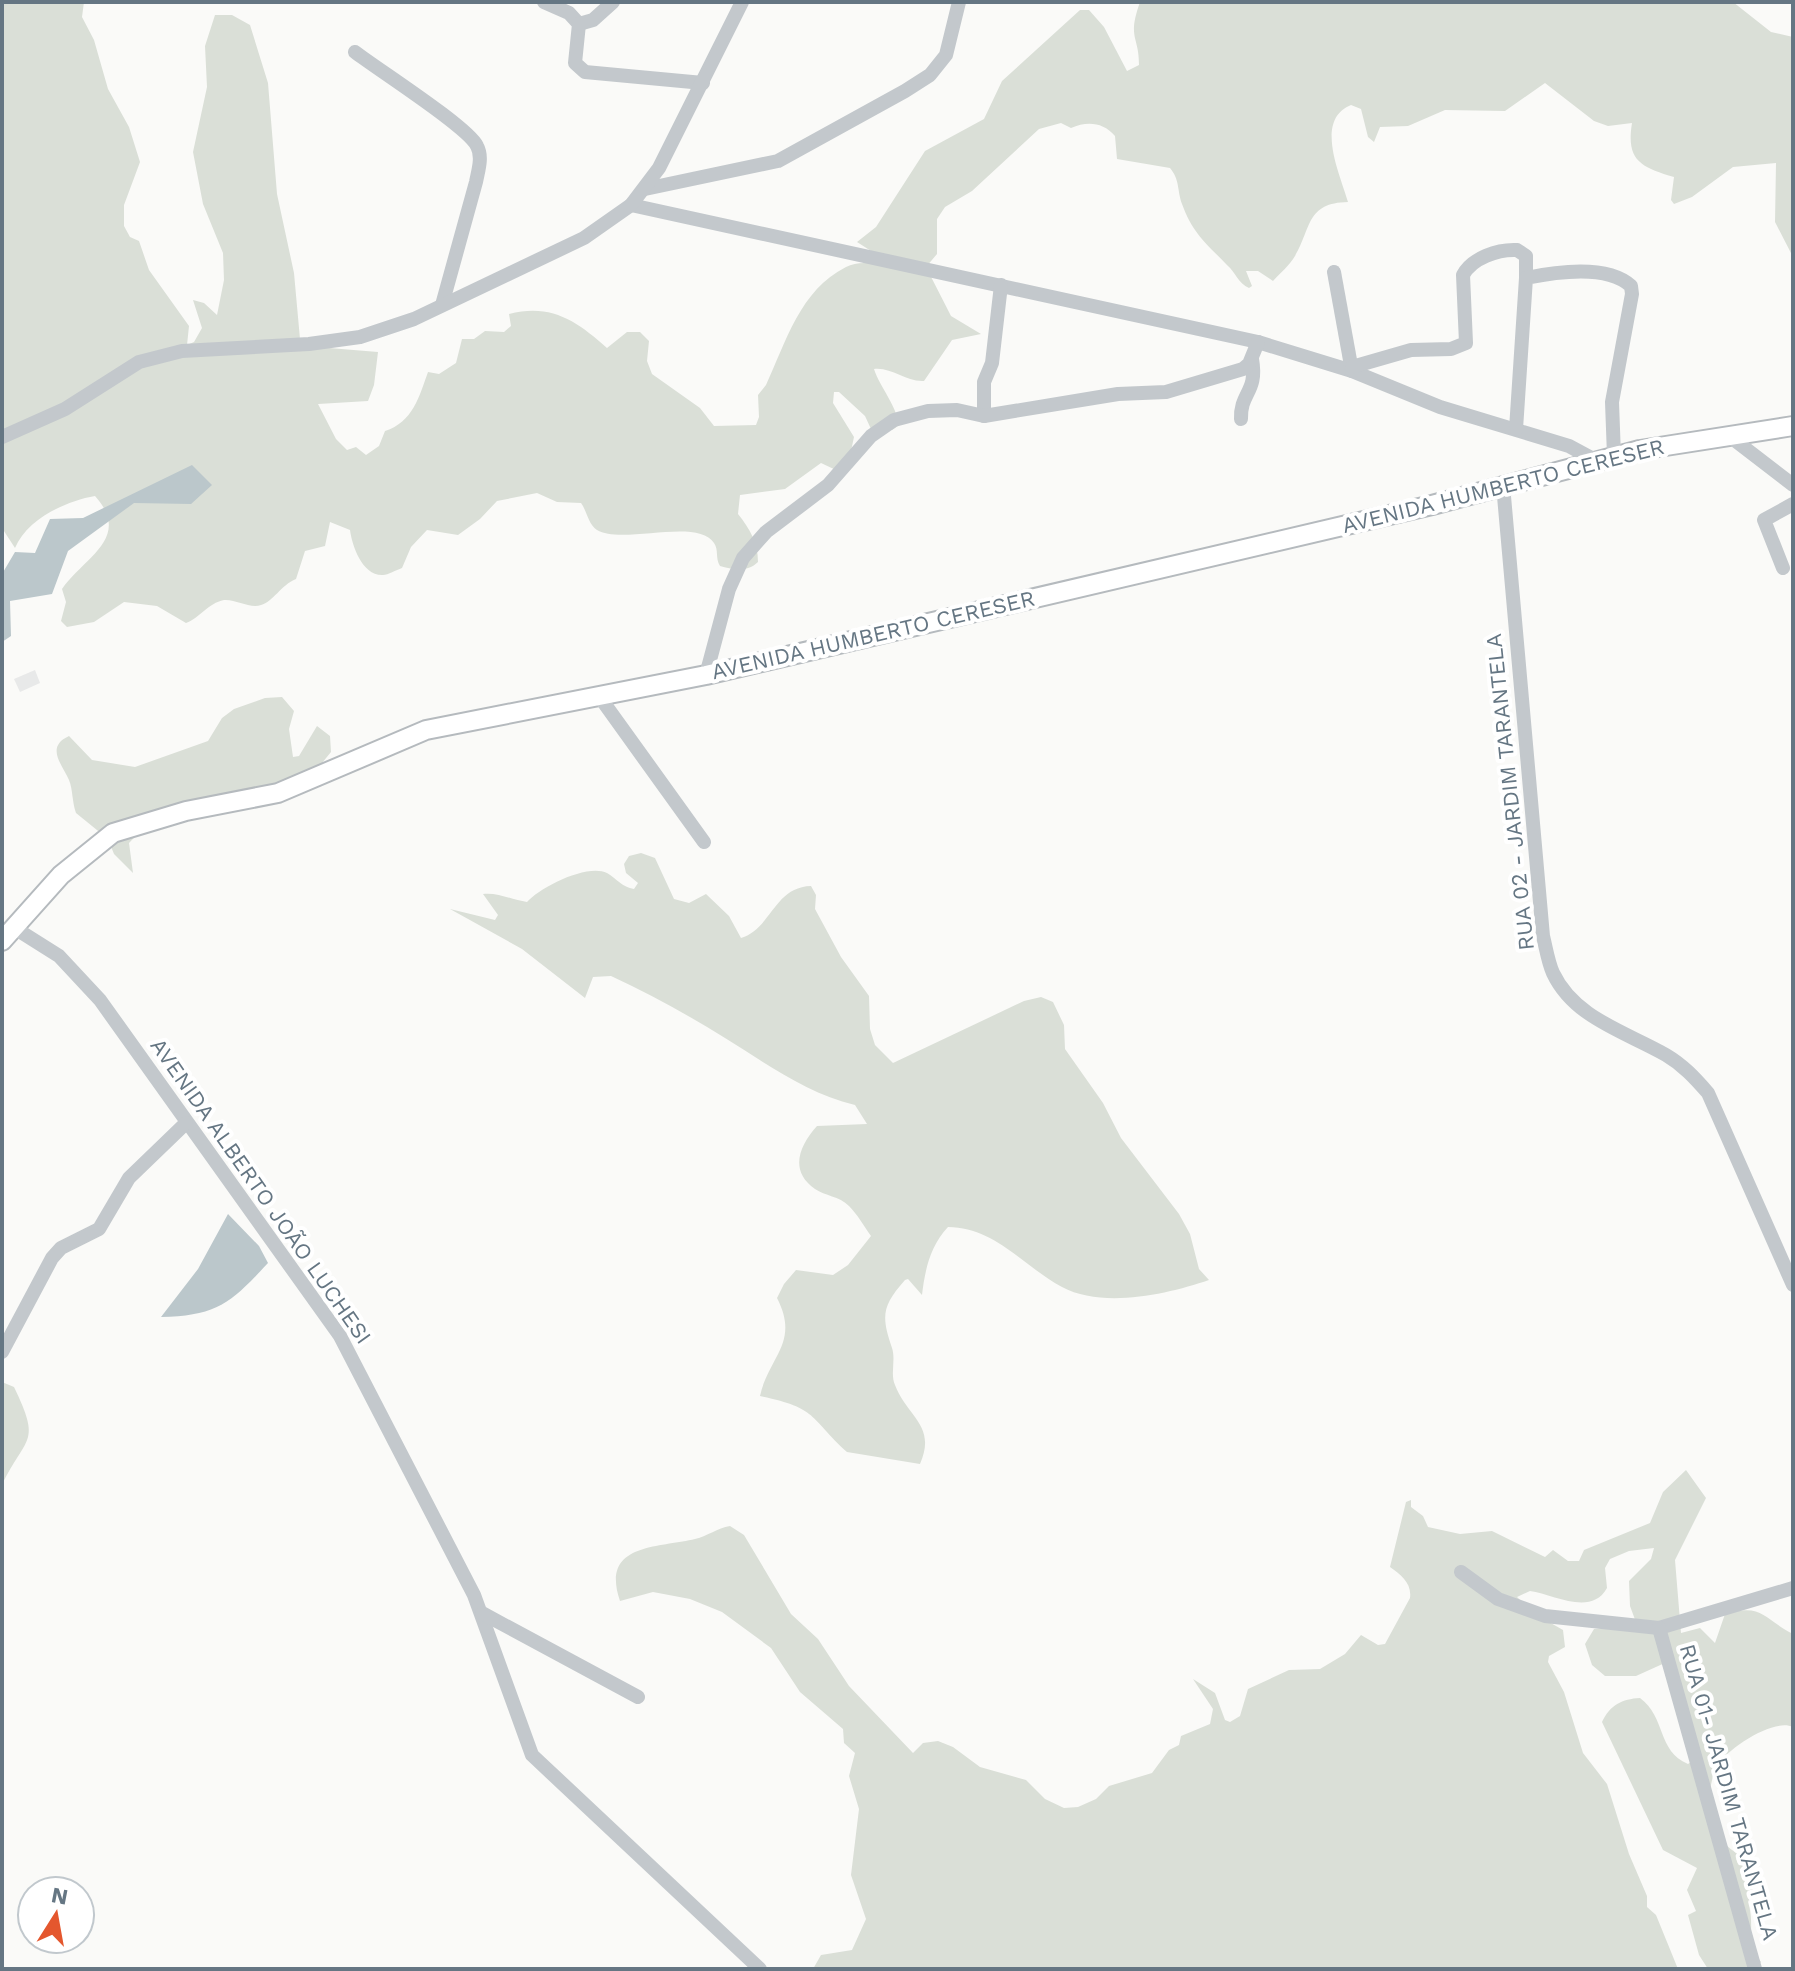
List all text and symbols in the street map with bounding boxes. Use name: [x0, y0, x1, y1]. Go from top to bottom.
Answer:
street label: AVENIDA HUMBERTO CERESER: [1339, 434, 1667, 538]
street label: AVENIDA HUMBERTO CERESER: [709, 586, 1037, 684]
street label: RUA 02 - JARDIM TARANTELA: [1481, 632, 1539, 952]
street label: AVENIDA ALBERTO JOÃO LUCHESI: [146, 1034, 376, 1348]
street label: RUA 01- JARDIM TARANTELA: [1675, 1641, 1783, 1943]
north arrow: [16, 1875, 96, 1955]
text: N: [49, 1882, 70, 1910]

